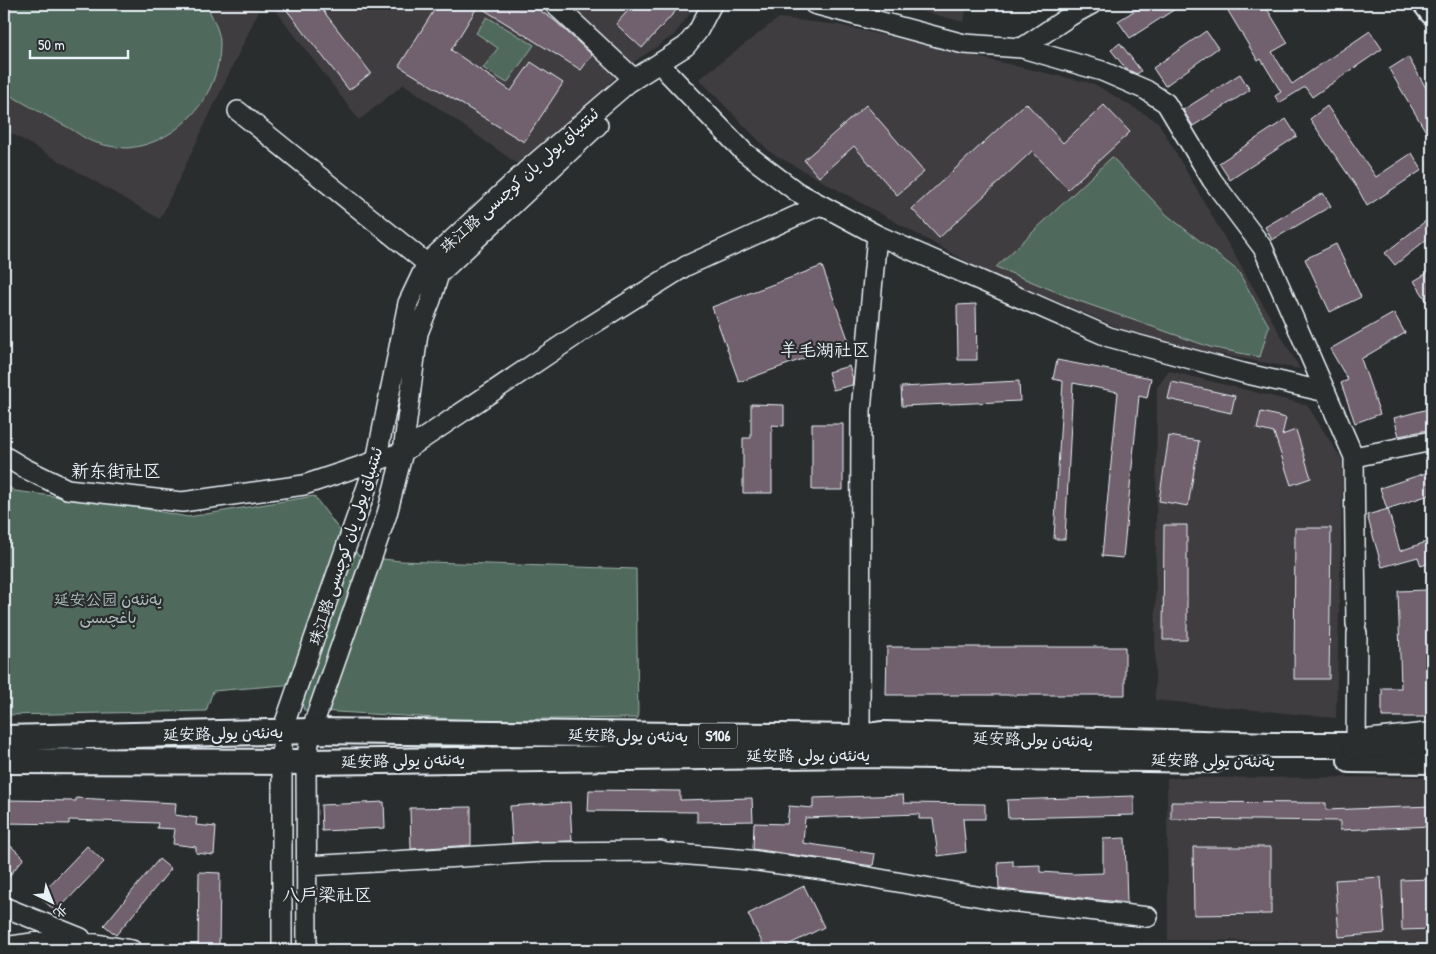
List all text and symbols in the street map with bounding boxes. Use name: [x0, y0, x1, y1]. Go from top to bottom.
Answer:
scale bar: [30, 28, 128, 60]
text: 50 m: [38, 34, 65, 55]
street label: 珠江路 ئىتتىپاق يولى يان كوچىسى: [435, 103, 603, 257]
district label: 羊毛湖社区: [780, 337, 870, 362]
street label: 珠江路 ئىتتىپاق يولى يان كوچىسى: [303, 444, 387, 648]
district label: 新东街社区: [71, 458, 161, 483]
park label: 延安公园 يەنئەن باغچىسى: [53, 588, 163, 628]
street label: 延安路يەنئەن يولى: [163, 721, 283, 745]
street label: 延安路يەنئەن يولى: [568, 723, 688, 747]
road number: S106: [699, 724, 737, 748]
street label: 延安路يەنئەن يولى: [972, 726, 1094, 752]
street label: 延安路 يەنئەن يولى: [746, 744, 870, 766]
street label: 延安路 يەنئەن يولى: [341, 748, 465, 772]
street label: 延安路 يەنئەن يولى: [1151, 748, 1275, 772]
north arrow: [28, 876, 78, 926]
district label: 八户梁社区: [282, 882, 372, 907]
text: 北: [50, 900, 73, 924]

